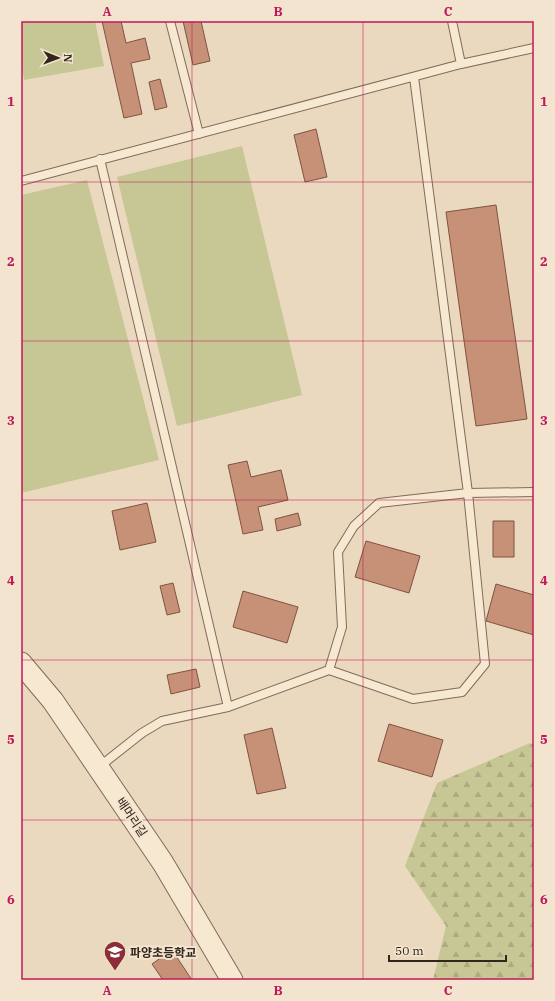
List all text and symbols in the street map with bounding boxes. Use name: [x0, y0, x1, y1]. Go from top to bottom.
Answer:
text: A: [102, 3, 112, 20]
text: B: [273, 3, 283, 20]
text: C: [444, 3, 453, 20]
north arrow: [38, 38, 78, 78]
text: N: [61, 54, 75, 63]
text: 1: [7, 93, 15, 110]
text: 1: [540, 93, 548, 110]
text: 2: [7, 253, 15, 270]
text: 2: [540, 253, 548, 270]
text: 3: [7, 412, 15, 429]
text: 3: [540, 412, 548, 429]
text: 4: [7, 572, 15, 589]
text: 4: [540, 572, 548, 589]
text: 5: [7, 731, 15, 748]
text: 5: [540, 731, 548, 748]
street label: 배머리길: [113, 794, 151, 840]
text: 6: [7, 891, 15, 908]
text: 6: [540, 891, 548, 908]
scale bar: [389, 937, 506, 963]
school or university icon: 파양초등학교: [102, 939, 128, 972]
text: 50 m: [395, 943, 424, 958]
place label: 파양초등학교: [130, 945, 196, 960]
text: A: [102, 982, 112, 999]
text: B: [273, 982, 283, 999]
text: C: [444, 982, 453, 999]

